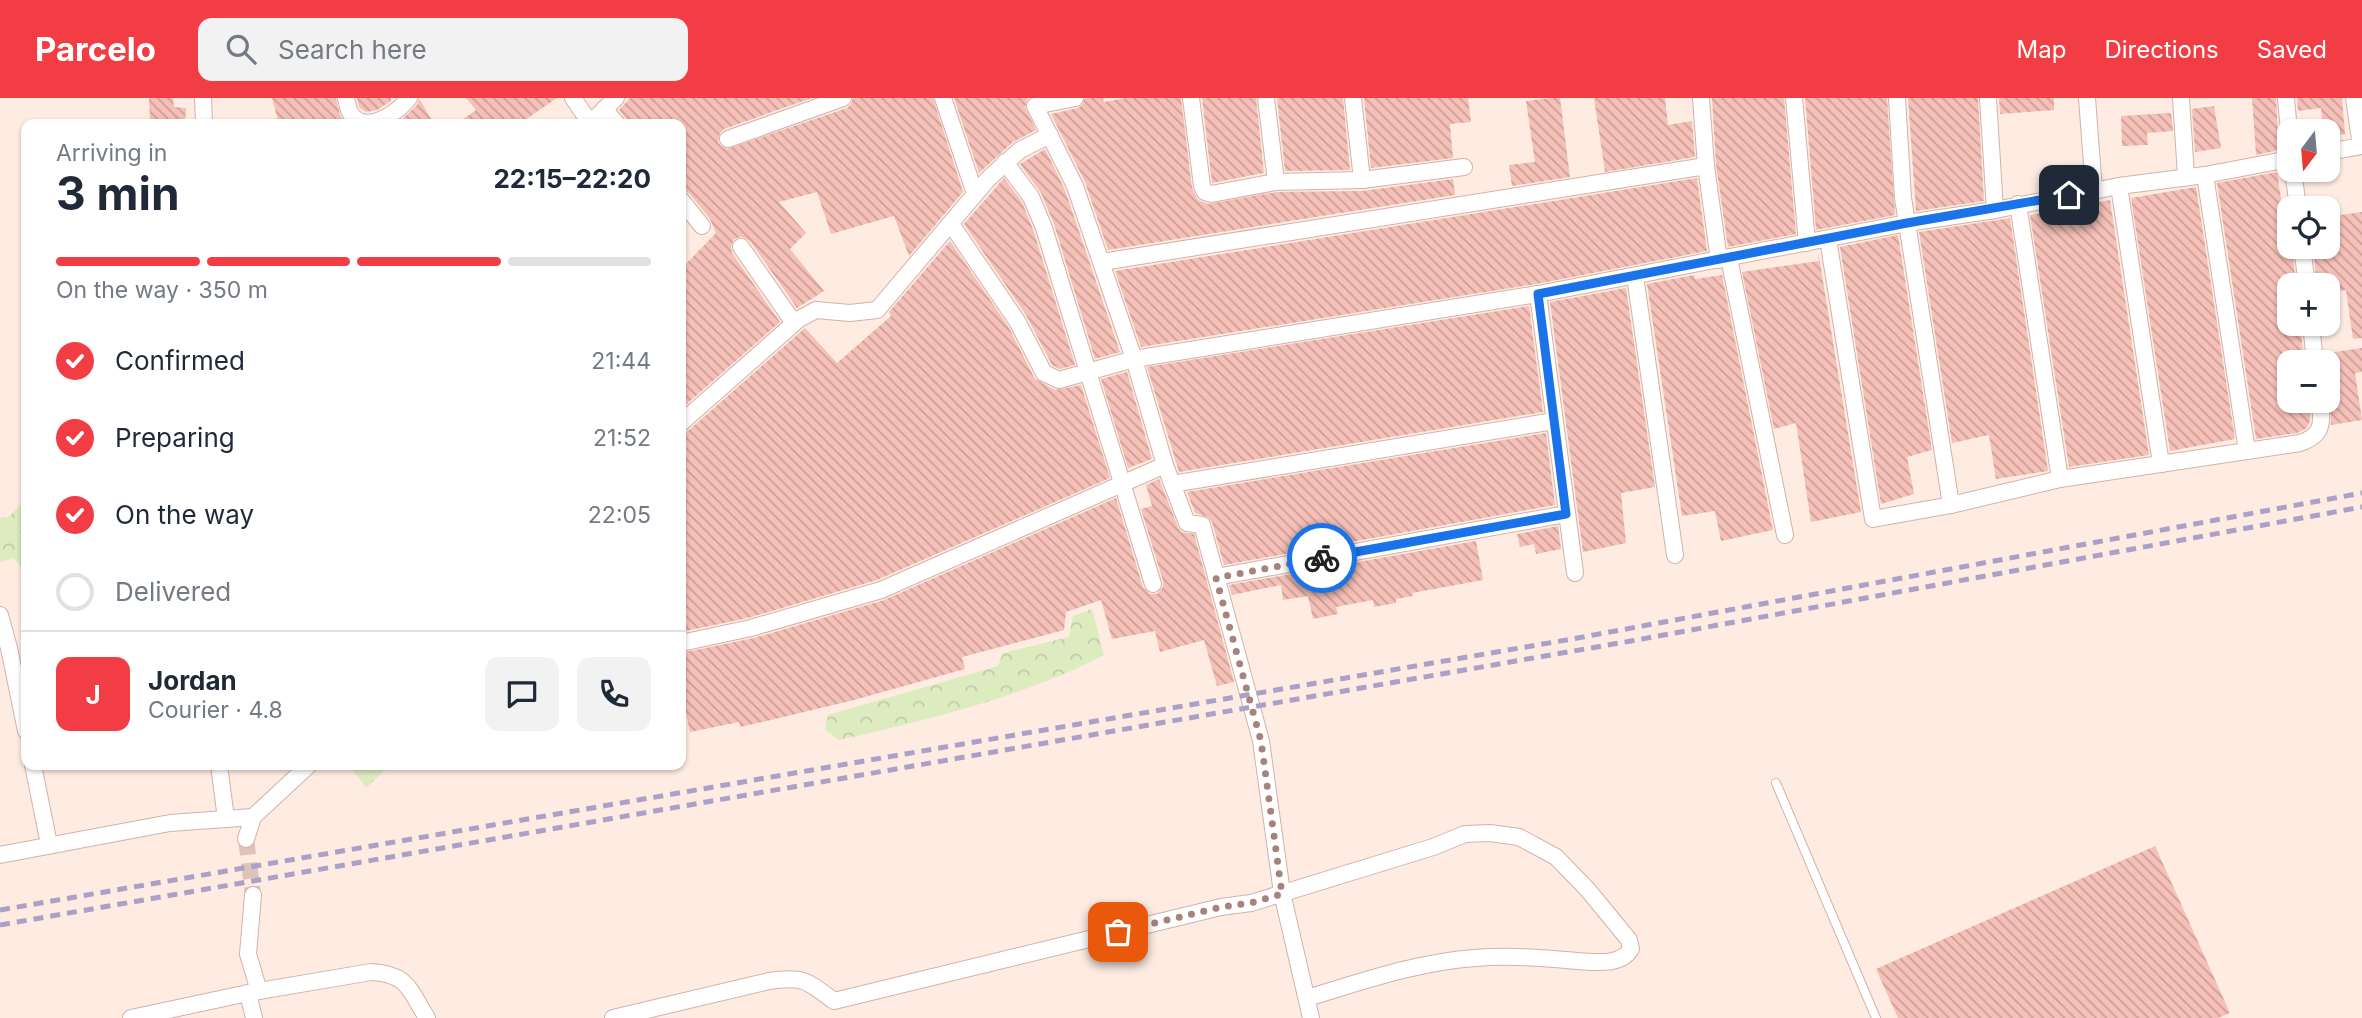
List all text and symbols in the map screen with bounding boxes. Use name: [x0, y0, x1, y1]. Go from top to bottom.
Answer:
search box: [198, 18, 688, 81]
text: Parcelo: [35, 29, 156, 69]
icon: search: [222, 30, 260, 68]
text: Search here: [278, 34, 427, 65]
text: Map: [2017, 35, 2066, 64]
text: Directions: [2104, 35, 2219, 64]
text: Saved: [2257, 35, 2327, 64]
north arrow: [2277, 119, 2340, 182]
map controls: [2277, 119, 2340, 413]
text: Arriving in: [56, 139, 167, 167]
text: 22:15–22:20: [493, 163, 651, 194]
text: 3 min: [56, 165, 180, 221]
pin: [2039, 165, 2099, 225]
icon: home: [2050, 176, 2088, 214]
button: locate: [2277, 196, 2340, 259]
button: +: [2277, 273, 2340, 336]
text: On the way · 350 m: [56, 276, 268, 304]
icon: check: [56, 342, 94, 380]
text: Confirmed: [115, 345, 245, 376]
text: 21:44: [591, 347, 651, 375]
button: −: [2277, 350, 2340, 413]
icon: check: [56, 419, 94, 457]
text: Preparing: [115, 422, 235, 453]
text: 21:52: [593, 424, 651, 452]
icon: check: [56, 496, 94, 534]
text: On the way: [115, 499, 254, 530]
text: 22:05: [588, 501, 651, 529]
courier: [1287, 523, 1357, 593]
icon: bike: [1303, 539, 1341, 577]
text: Delivered: [115, 576, 231, 607]
button: chat: [485, 657, 559, 731]
button: phone: [577, 657, 651, 731]
text: Jordan: [148, 665, 237, 696]
text: J: [85, 679, 101, 710]
text: Courier · 4.8: [148, 696, 283, 724]
pin: [1088, 902, 1148, 962]
icon: bag: [1099, 913, 1137, 951]

